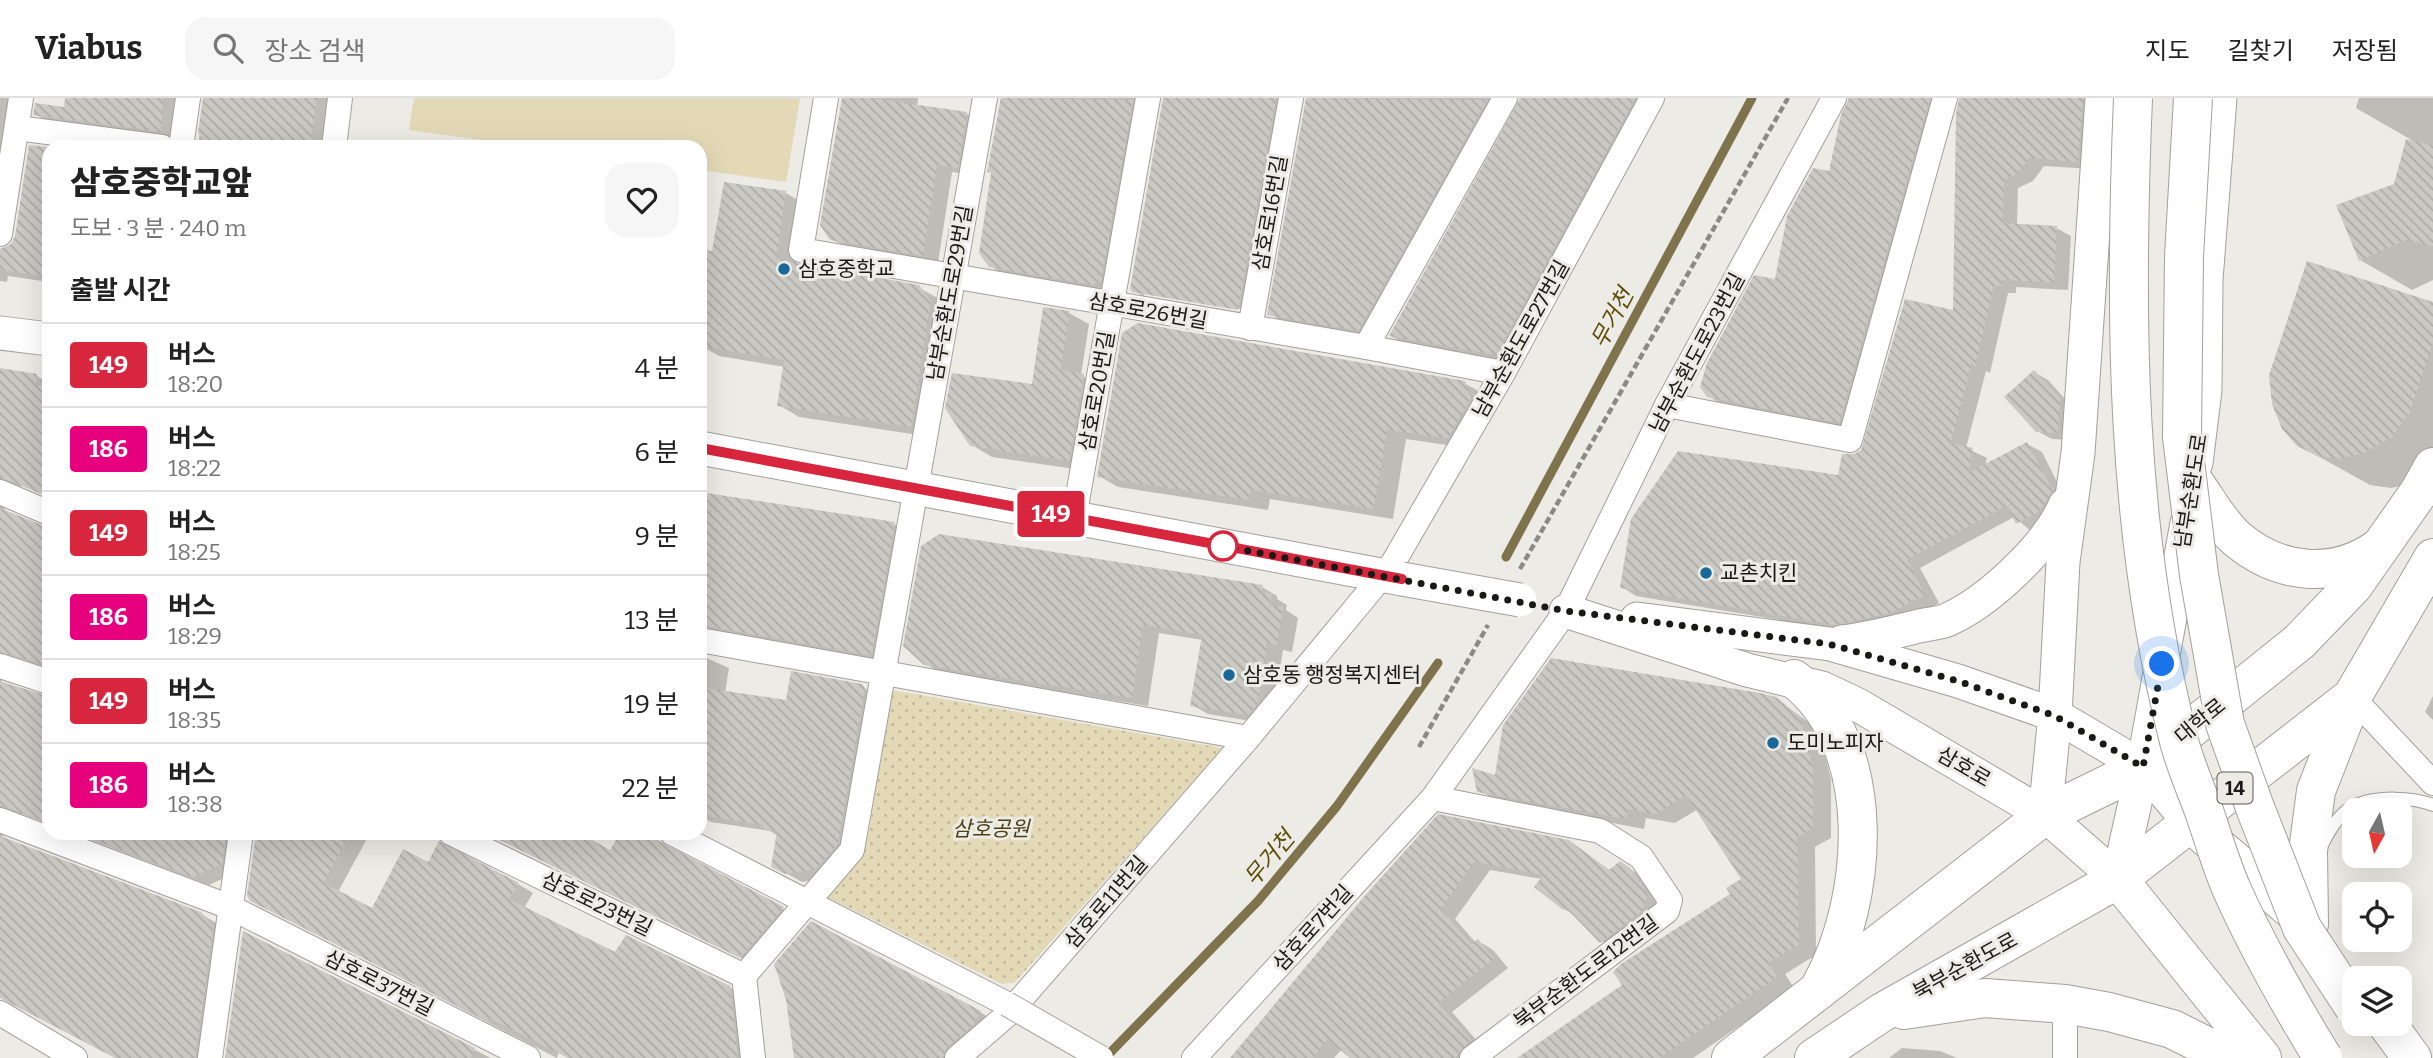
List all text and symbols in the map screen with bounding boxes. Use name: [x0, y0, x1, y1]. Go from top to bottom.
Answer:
search box: [185, 17, 675, 80]
text: Viabus: [35, 28, 143, 68]
icon: search: [209, 29, 247, 67]
text: 장소 검색: [265, 36, 365, 67]
text: 지도: [2145, 37, 2190, 65]
text: 길찾기: [2228, 37, 2294, 65]
text: 저장됨: [2332, 37, 2398, 65]
street label: 삼호로16번길: [1247, 153, 1293, 273]
text: 삼호중학교앞: [70, 163, 252, 203]
button: heart: [605, 163, 679, 237]
street label: 남부순환도로29번길: [922, 203, 978, 383]
text: 도보 · 3 분 · 240 m: [70, 214, 247, 242]
place label: 삼호중학교: [798, 256, 895, 282]
street label: 남부순환도로27번길: [1467, 256, 1575, 422]
marker: 삼호중학교: [776, 261, 792, 277]
street label: 남부순환도로23번길: [1644, 268, 1750, 438]
text: 출발 시간: [70, 275, 170, 306]
water label: 무거천: [1585, 281, 1641, 353]
street label: 삼호로26번길: [1086, 288, 1210, 334]
street label: 삼호로20번길: [1074, 329, 1120, 453]
text: 버스: [168, 339, 216, 370]
text: 149: [89, 351, 128, 379]
text: 4 분: [635, 353, 679, 384]
text: 18:20: [168, 370, 223, 398]
text: 버스: [168, 423, 216, 454]
street label: 남부순환도로: [2169, 432, 2213, 550]
text: 186: [89, 435, 128, 463]
text: 6 분: [635, 437, 679, 468]
text: 18:22: [168, 454, 221, 482]
line badge: 149: [1011, 491, 1091, 537]
text: 149: [1031, 500, 1071, 528]
text: 버스: [168, 507, 216, 538]
text: 149: [89, 519, 128, 547]
text: 9 분: [635, 521, 679, 552]
unlabelled marker: [1208, 531, 1238, 561]
text: 18:25: [168, 538, 221, 566]
place label: 교촌치킨: [1720, 560, 1797, 586]
marker: 교촌치킨: [1698, 565, 1714, 581]
text: 버스: [168, 591, 216, 622]
text: 186: [89, 603, 128, 631]
text: 13 분: [625, 605, 679, 636]
text: 18:29: [168, 622, 222, 650]
your location: [2144, 646, 2179, 681]
place label: 삼호동 행정복지센터: [1243, 662, 1421, 688]
marker: 삼호동 행정복지센터: [1221, 667, 1237, 683]
text: 버스: [168, 675, 216, 706]
text: 149: [89, 687, 128, 715]
text: 19 분: [624, 689, 679, 720]
street label: 대학로: [2169, 693, 2231, 749]
text: 18:35: [168, 706, 221, 734]
place label: 도미노피자: [1787, 730, 1884, 756]
marker: 도미노피자: [1765, 735, 1781, 751]
street label: 삼호로: [1932, 741, 1996, 793]
text: 버스: [168, 759, 216, 790]
text: 186: [89, 771, 128, 799]
road number: 14: [2218, 772, 2252, 804]
text: 22 분: [622, 773, 679, 804]
text: 18:38: [168, 790, 223, 818]
north arrow: [2342, 798, 2412, 868]
map controls: [2342, 798, 2412, 1036]
park label: 삼호공원: [952, 816, 1031, 842]
water label: 무거천: [1238, 823, 1302, 891]
street label: 삼호로11번길: [1059, 851, 1153, 953]
street label: 삼호로23번길: [537, 866, 657, 942]
street label: 삼호로7번길: [1267, 879, 1359, 977]
button: locate: [2342, 882, 2412, 952]
street label: 북부순환도로12번길: [1508, 909, 1664, 1035]
street label: 북부순환도로: [1908, 927, 2022, 1005]
street label: 삼호로37번길: [320, 944, 438, 1022]
button: layers: [2342, 966, 2412, 1036]

